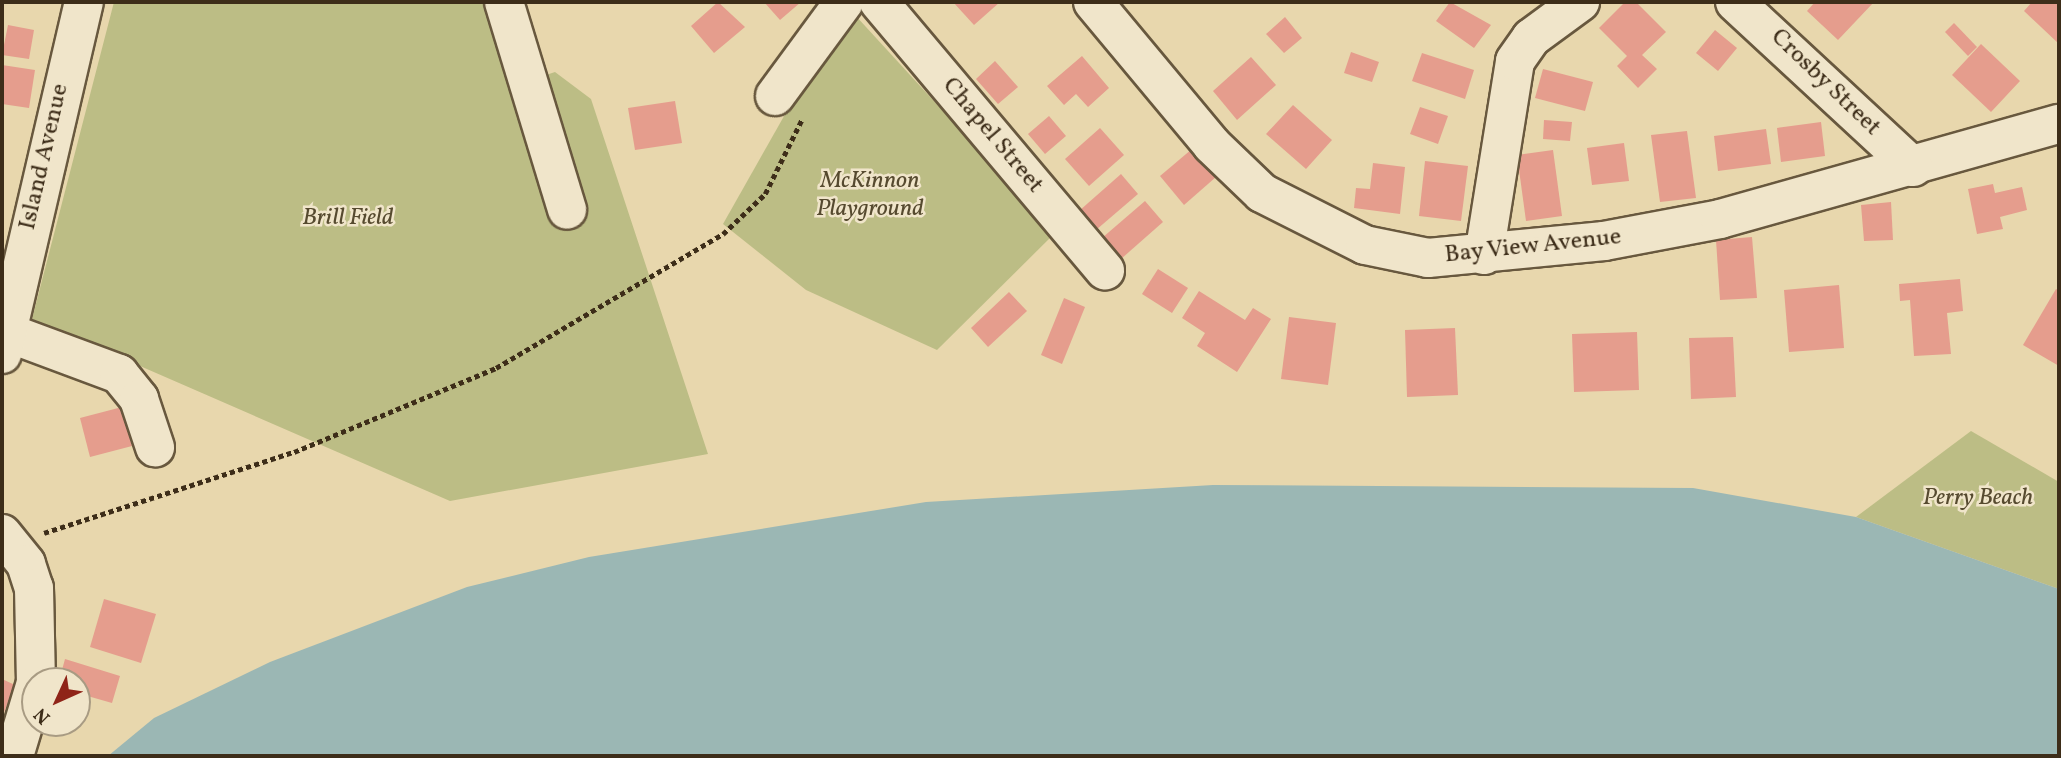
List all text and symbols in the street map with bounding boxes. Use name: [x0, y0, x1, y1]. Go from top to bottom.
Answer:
street label: Crosby Street: [1764, 23, 1886, 143]
street label: Chapel Street: [935, 72, 1049, 200]
street label: Island Avenue: [14, 81, 76, 233]
park label: McKinnon Playground: [816, 168, 924, 224]
park label: Brill Field: [302, 205, 394, 233]
street label: Bay View Avenue: [1442, 223, 1624, 271]
park label: Perry Beach: [1923, 485, 2033, 513]
north arrow: [21, 667, 91, 737]
text: N: [29, 701, 57, 730]

